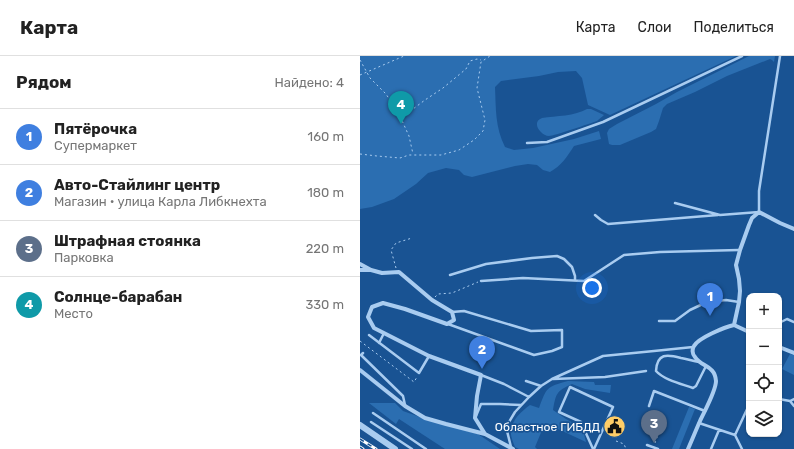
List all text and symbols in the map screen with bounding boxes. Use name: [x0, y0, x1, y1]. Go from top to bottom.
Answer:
text: Карта: [20, 16, 78, 39]
text: Карта: [576, 19, 616, 36]
text: Слои: [638, 19, 672, 36]
text: Поделиться: [694, 19, 774, 36]
text: Рядом: [16, 72, 72, 92]
text: Найдено: 4: [275, 75, 344, 90]
pin: 4: [388, 91, 414, 124]
text: Пятёрочка: [54, 120, 137, 138]
text: 1: [26, 129, 32, 144]
text: 160 m: [308, 129, 344, 144]
text: Супермаркет: [54, 138, 137, 153]
text: Авто-Стайлинг центр: [54, 176, 220, 194]
text: 2: [25, 185, 33, 200]
text: 180 m: [307, 185, 344, 200]
text: Магазин · улица Карла Либкнехта: [54, 194, 267, 209]
text: Штрафная стоянка: [54, 232, 201, 250]
text: 3: [25, 241, 33, 256]
text: 220 m: [306, 241, 344, 256]
text: Парковка: [54, 250, 114, 265]
your location: [582, 278, 602, 298]
pin: 1: [697, 283, 723, 316]
text: Солнце-барабан: [54, 288, 182, 306]
map controls: [746, 293, 782, 437]
button: +: [746, 293, 782, 329]
text: 4: [25, 297, 33, 312]
text: 330 m: [305, 297, 344, 312]
text: Место: [54, 306, 93, 321]
button: −: [746, 329, 782, 365]
pin: 2: [469, 336, 495, 369]
button: locate: [746, 365, 782, 401]
button: layers: [746, 401, 782, 437]
pin: 3: [641, 410, 667, 443]
public building icon: Областное ГИБДД: [602, 414, 628, 440]
place label: Областное ГИБДД: [495, 420, 600, 434]

